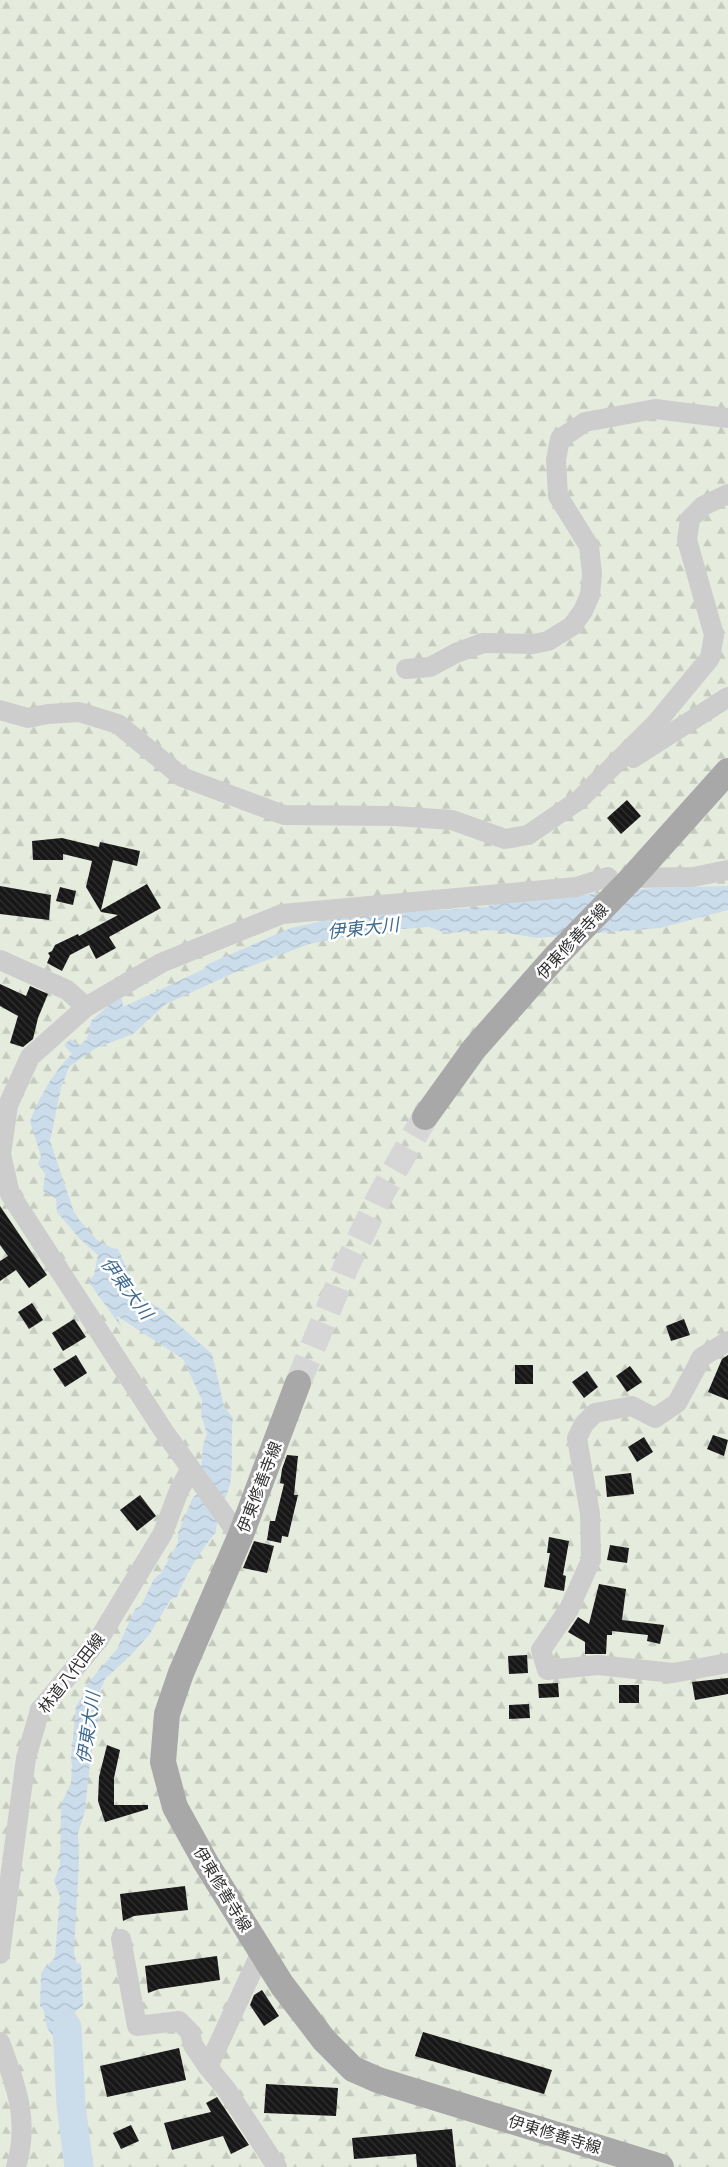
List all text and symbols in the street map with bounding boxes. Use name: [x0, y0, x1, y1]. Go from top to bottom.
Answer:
street label: 伊東修善寺線: [532, 899, 612, 983]
water label: 伊東大川: [326, 913, 402, 943]
water label: 伊東大川: [96, 1252, 159, 1325]
street label: 伊東修善寺線: [232, 1439, 286, 1535]
street label: 林道八代田線: [34, 1629, 108, 1717]
water label: 伊東大川: [72, 1689, 105, 1765]
street label: 伊東修善寺線: [190, 1843, 256, 1935]
street label: 伊東修善寺線: [506, 2110, 604, 2158]

